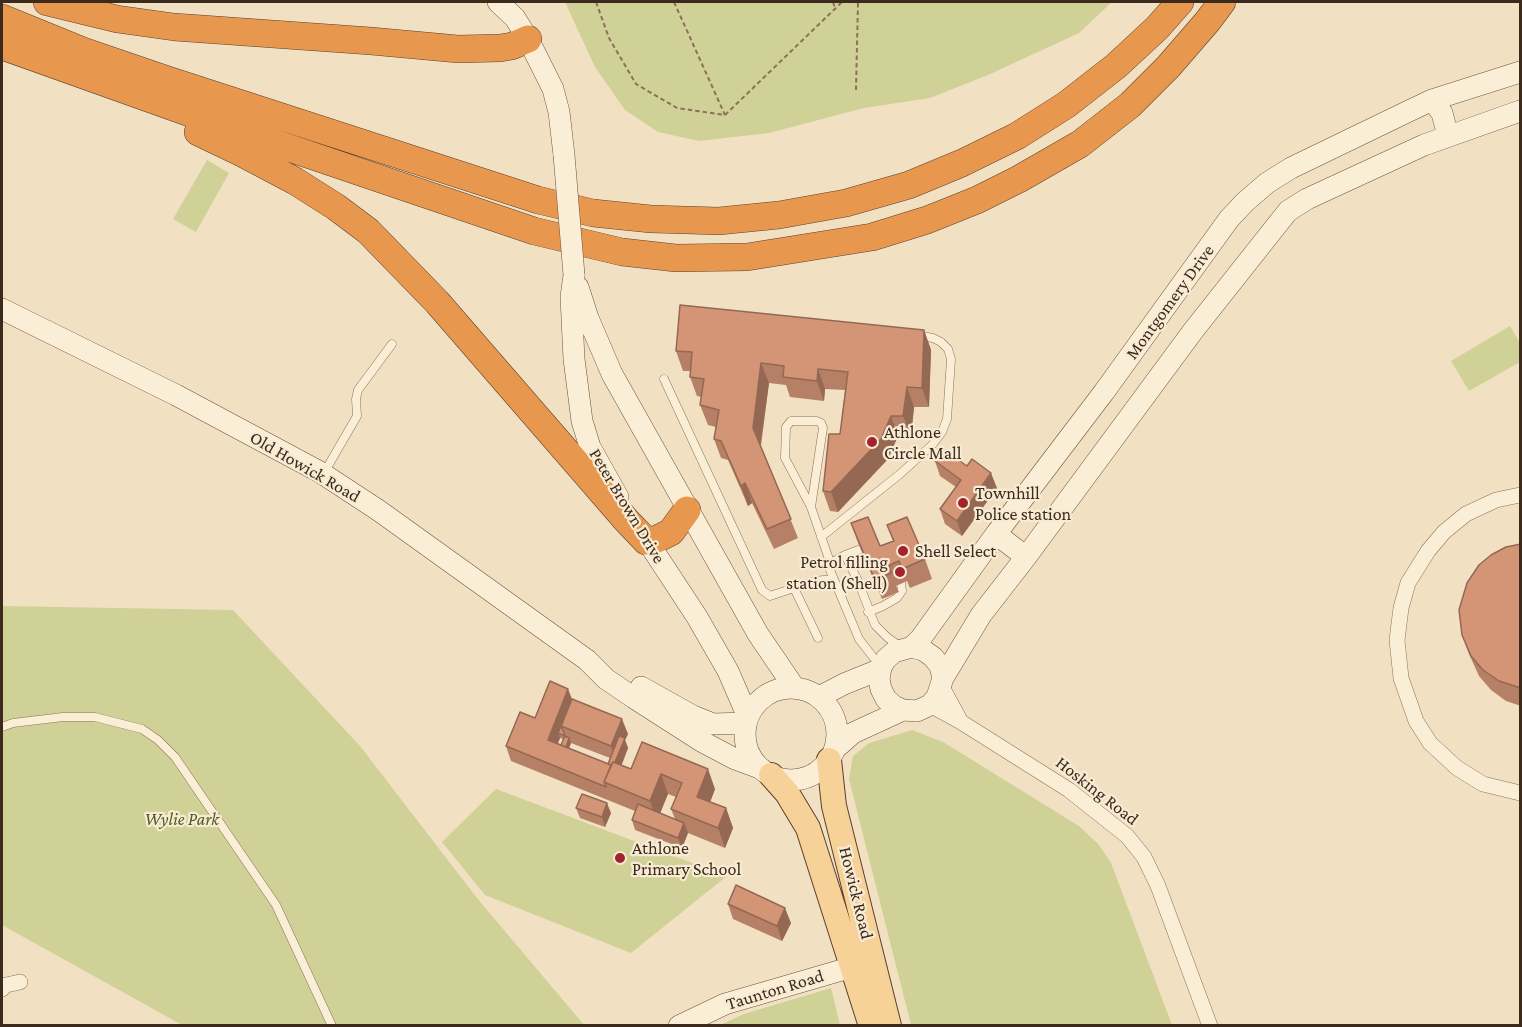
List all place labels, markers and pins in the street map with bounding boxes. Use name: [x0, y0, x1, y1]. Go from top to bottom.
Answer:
place label: Athlone Circle Mall: [884, 421, 961, 464]
marker: Athlone Circle Mall: [865, 435, 879, 449]
place label: Townhill Police station: [975, 482, 1071, 524]
marker: Townhill Police station: [956, 496, 970, 510]
place label: Shell Select: [915, 540, 996, 562]
marker: Shell Select: [896, 544, 910, 558]
place label: Petrol filling station (Shell): [786, 551, 888, 594]
marker: Petrol filling station (Shell): [893, 565, 907, 579]
place label: Athlone Primary School: [632, 837, 741, 880]
marker: Athlone Primary School: [613, 851, 627, 865]

